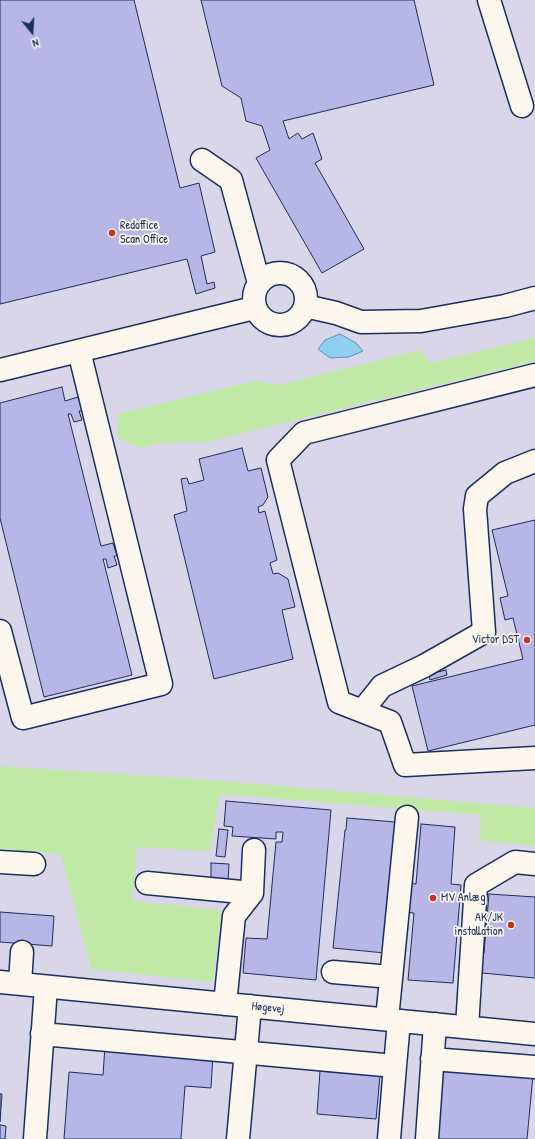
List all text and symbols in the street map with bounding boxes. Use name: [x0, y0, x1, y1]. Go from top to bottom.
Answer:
north arrow: [12, 12, 52, 52]
text: N: [31, 36, 41, 51]
place label: Redoffice Scan Office: [120, 219, 168, 247]
marker: Redoffice Scan Office: [107, 228, 117, 238]
place label: Victor DST: [472, 633, 519, 647]
marker: Victor DST: [522, 635, 532, 645]
place label: MV Anlæg: [441, 891, 486, 905]
marker: MV Anlæg: [428, 893, 438, 903]
place label: AK/JK installation: [454, 911, 503, 939]
marker: AK/JK installation: [506, 920, 516, 930]
street label: Høgevej: [251, 999, 285, 1017]

